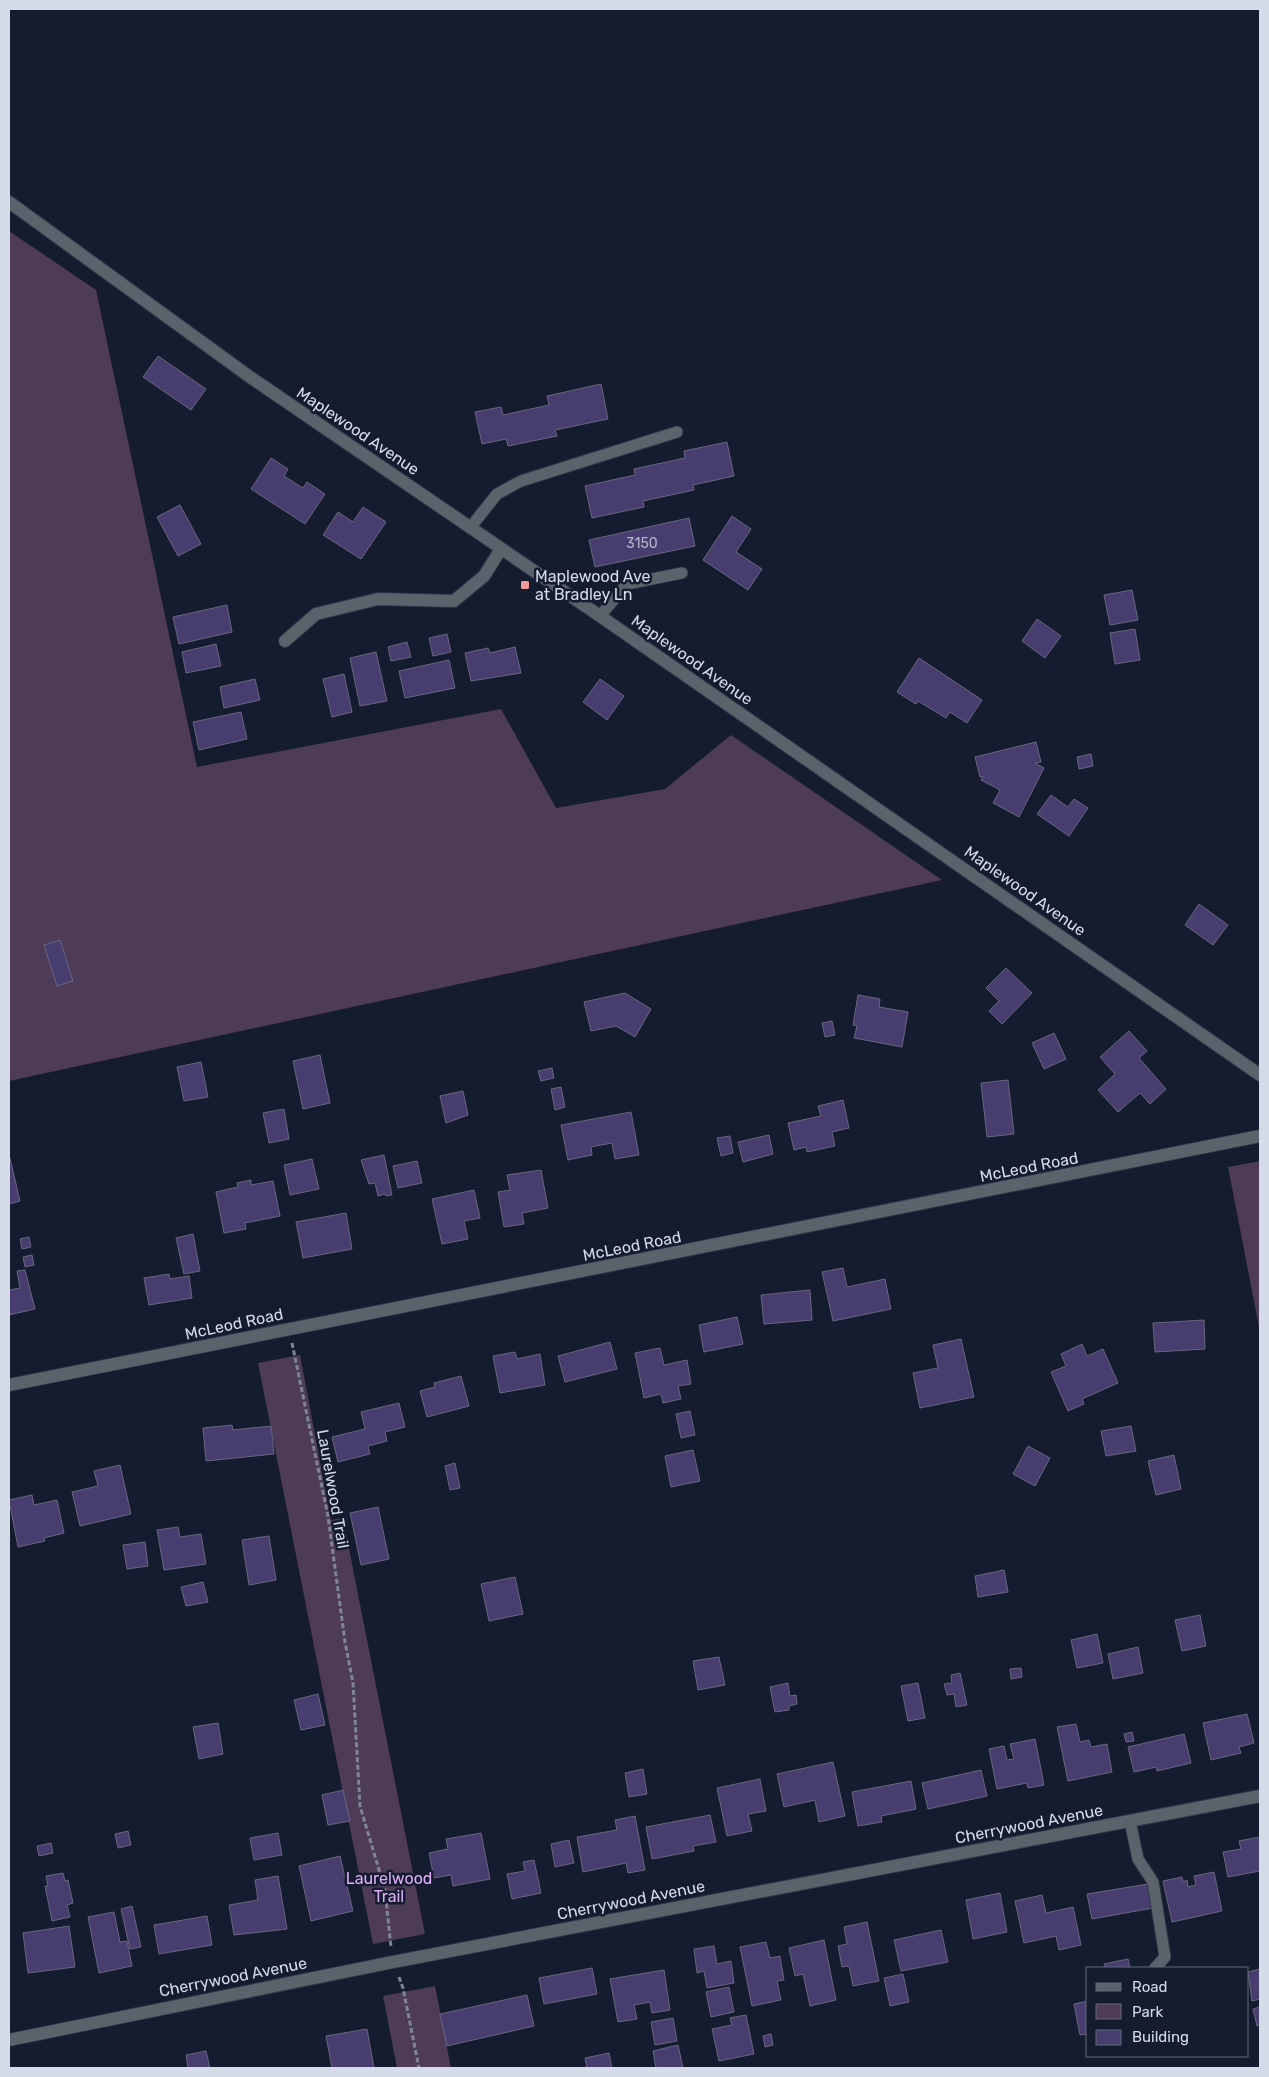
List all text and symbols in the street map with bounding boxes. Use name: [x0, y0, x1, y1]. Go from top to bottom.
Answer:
street label: Maplewood Avenue: [293, 383, 423, 479]
house number: 3150: [626, 535, 658, 552]
place label: Maplewood Ave at Bradley Ln: [535, 567, 650, 604]
marker: Maplewood Ave at Bradley Ln: [519, 579, 531, 591]
street label: Maplewood Avenue: [628, 611, 756, 709]
street label: Maplewood Avenue: [961, 842, 1089, 940]
street label: McLeod Road: [978, 1148, 1080, 1186]
street label: McLeod Road: [581, 1227, 683, 1265]
street label: McLeod Road: [183, 1304, 285, 1344]
street label: Laurelwood Trail: [313, 1428, 353, 1550]
street label: Cherrywood Avenue: [953, 1800, 1105, 1848]
park label: Laurelwood Trail: [346, 1869, 432, 1906]
street label: Cherrywood Avenue: [555, 1876, 707, 1924]
street label: Cherrywood Avenue: [157, 1953, 309, 2001]
legend: [1086, 1967, 1249, 2057]
text: Road: [1132, 1978, 1168, 1996]
text: Park: [1132, 2003, 1163, 2021]
text: Building: [1132, 2028, 1189, 2046]

